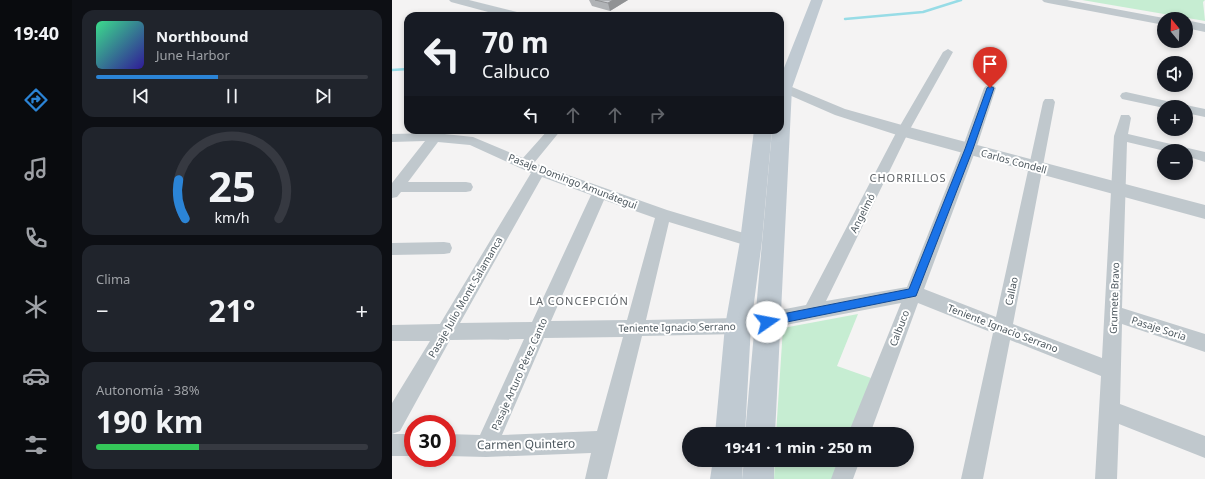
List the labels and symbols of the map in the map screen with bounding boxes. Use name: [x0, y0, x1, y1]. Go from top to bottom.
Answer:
north arrow: [1157, 12, 1193, 48]
pin: [973, 47, 1007, 88]
street label: Carlos Condell: [980, 145, 1048, 177]
street label: Pasaje Domingo Amunátegui: [507, 150, 639, 212]
district label: CHORRILLOS: [869, 170, 947, 185]
street label: Angelmó: [846, 191, 878, 235]
street label: Pasaje Julio Montt Salamanca: [425, 234, 505, 360]
street label: Grumete Bravo: [1106, 262, 1122, 334]
street label: Callao: [1001, 275, 1021, 307]
district label: LA CONCEPCIÓN: [529, 293, 629, 308]
street label: Teniente Ignacio Serrano: [946, 300, 1060, 356]
position arrow: [746, 301, 788, 343]
street label: Calbuco: [886, 308, 912, 348]
street label: Pasaje Soria: [1130, 313, 1188, 343]
street label: Pasaje Arturo Pérez Canto: [488, 315, 550, 433]
street label: Teniente Ignacio Serrano: [618, 319, 736, 335]
speed limit sign: 30: [404, 415, 456, 467]
street label: Carmen Quintero: [477, 435, 575, 453]

